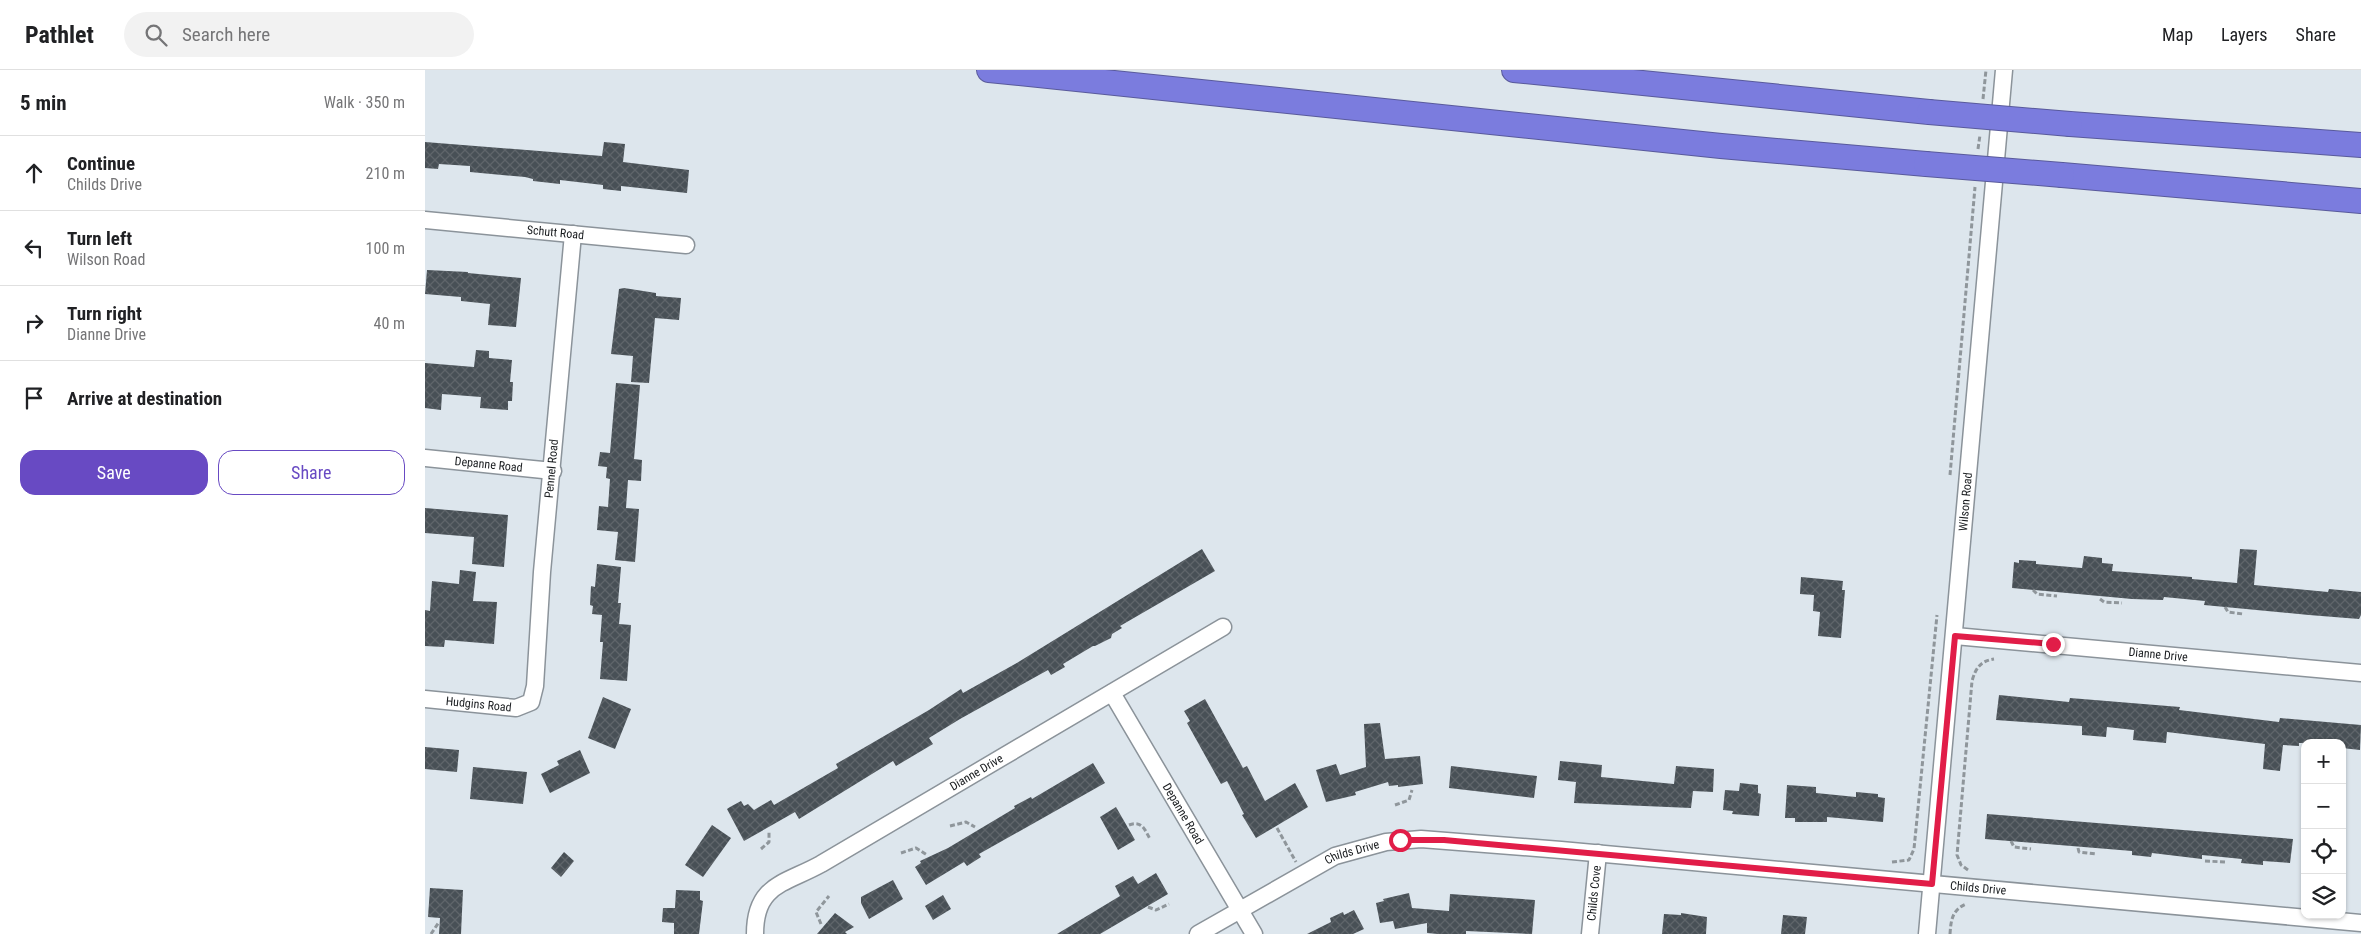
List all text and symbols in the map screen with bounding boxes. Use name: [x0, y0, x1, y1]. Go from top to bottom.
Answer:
search box: [124, 12, 474, 57]
text: Pathlet: [25, 21, 94, 49]
icon: search: [142, 21, 170, 49]
text: Search here: [182, 23, 270, 46]
text: Map: [2162, 24, 2193, 45]
text: Layers: [2221, 24, 2268, 45]
text: Share: [2296, 24, 2336, 45]
text: 5 min: [20, 91, 67, 115]
text: Walk · 350 m: [324, 93, 405, 112]
text: Continue: [67, 152, 135, 175]
icon: ahead: [20, 159, 48, 187]
text: 210 m: [366, 164, 405, 183]
text: Childs Drive: [67, 175, 142, 194]
street label: Schutt Road: [526, 223, 585, 242]
text: Turn left: [67, 227, 132, 250]
icon: left: [20, 234, 48, 262]
text: 100 m: [366, 239, 405, 258]
text: Wilson Road: [67, 250, 145, 269]
text: Turn right: [67, 302, 142, 325]
icon: right: [20, 309, 48, 337]
text: 40 m: [373, 314, 405, 333]
text: Dianne Drive: [67, 325, 146, 344]
icon: arrive: [20, 384, 48, 412]
text: Arrive at destination: [67, 387, 222, 410]
street label: Pennel Road: [542, 439, 561, 499]
button: Save: [20, 450, 208, 495]
button: Share: [218, 450, 405, 495]
street label: Depanne Road: [454, 454, 523, 475]
street label: Wilson Road: [1956, 472, 1975, 532]
route end: [2042, 633, 2065, 656]
street label: Dianne Drive: [2128, 645, 2189, 664]
street label: Hudgins Road: [445, 694, 512, 715]
map controls: [2301, 739, 2346, 919]
button: +: [2301, 739, 2346, 784]
street label: Dianne Drive: [947, 751, 1006, 793]
street label: Depanne Road: [1160, 781, 1206, 847]
button: −: [2301, 784, 2346, 829]
route start: [1389, 829, 1412, 852]
button: locate: [2301, 829, 2346, 874]
street label: Childs Drive: [1322, 837, 1381, 867]
street label: Childs Cove: [1584, 864, 1604, 922]
button: layers: [2301, 874, 2346, 919]
street label: Childs Drive: [1949, 879, 2007, 898]

